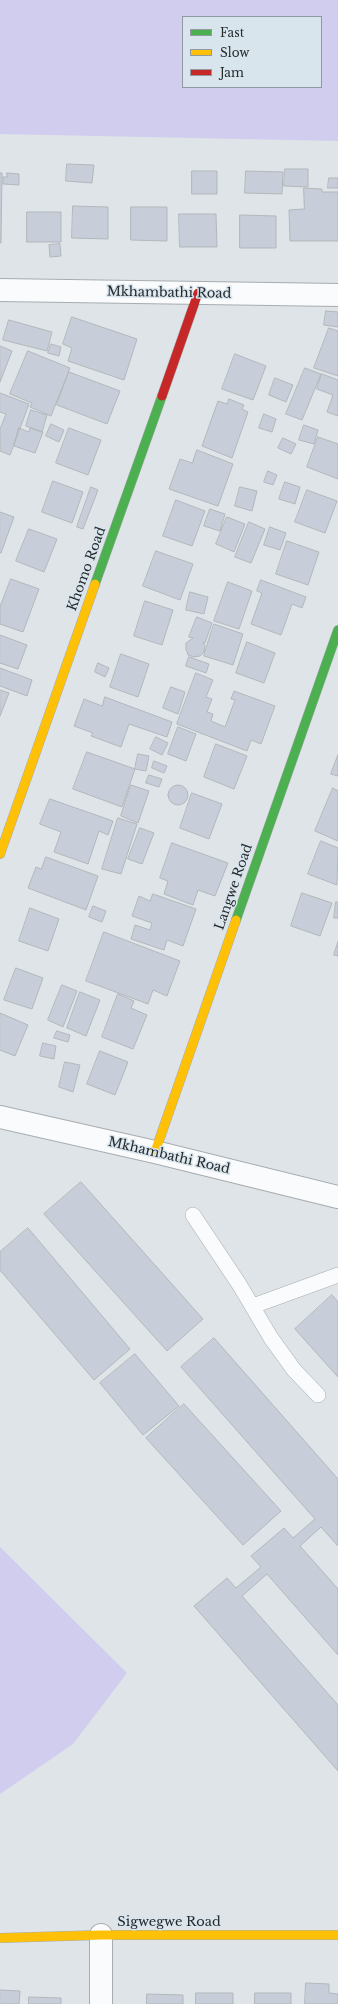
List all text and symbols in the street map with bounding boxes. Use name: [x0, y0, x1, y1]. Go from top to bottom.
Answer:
legend: [182, 16, 322, 88]
text: Fast: [220, 25, 244, 40]
text: Slow: [220, 45, 249, 60]
text: Jam: [220, 65, 244, 80]
street label: Mkhambathi Road: [107, 284, 231, 302]
street label: Khomo Road: [65, 525, 109, 613]
street label: Langwe Road: [212, 842, 256, 932]
street label: Mkhambathi Road: [107, 1134, 231, 1178]
street label: Sigwegwe Road: [117, 1914, 221, 1930]

